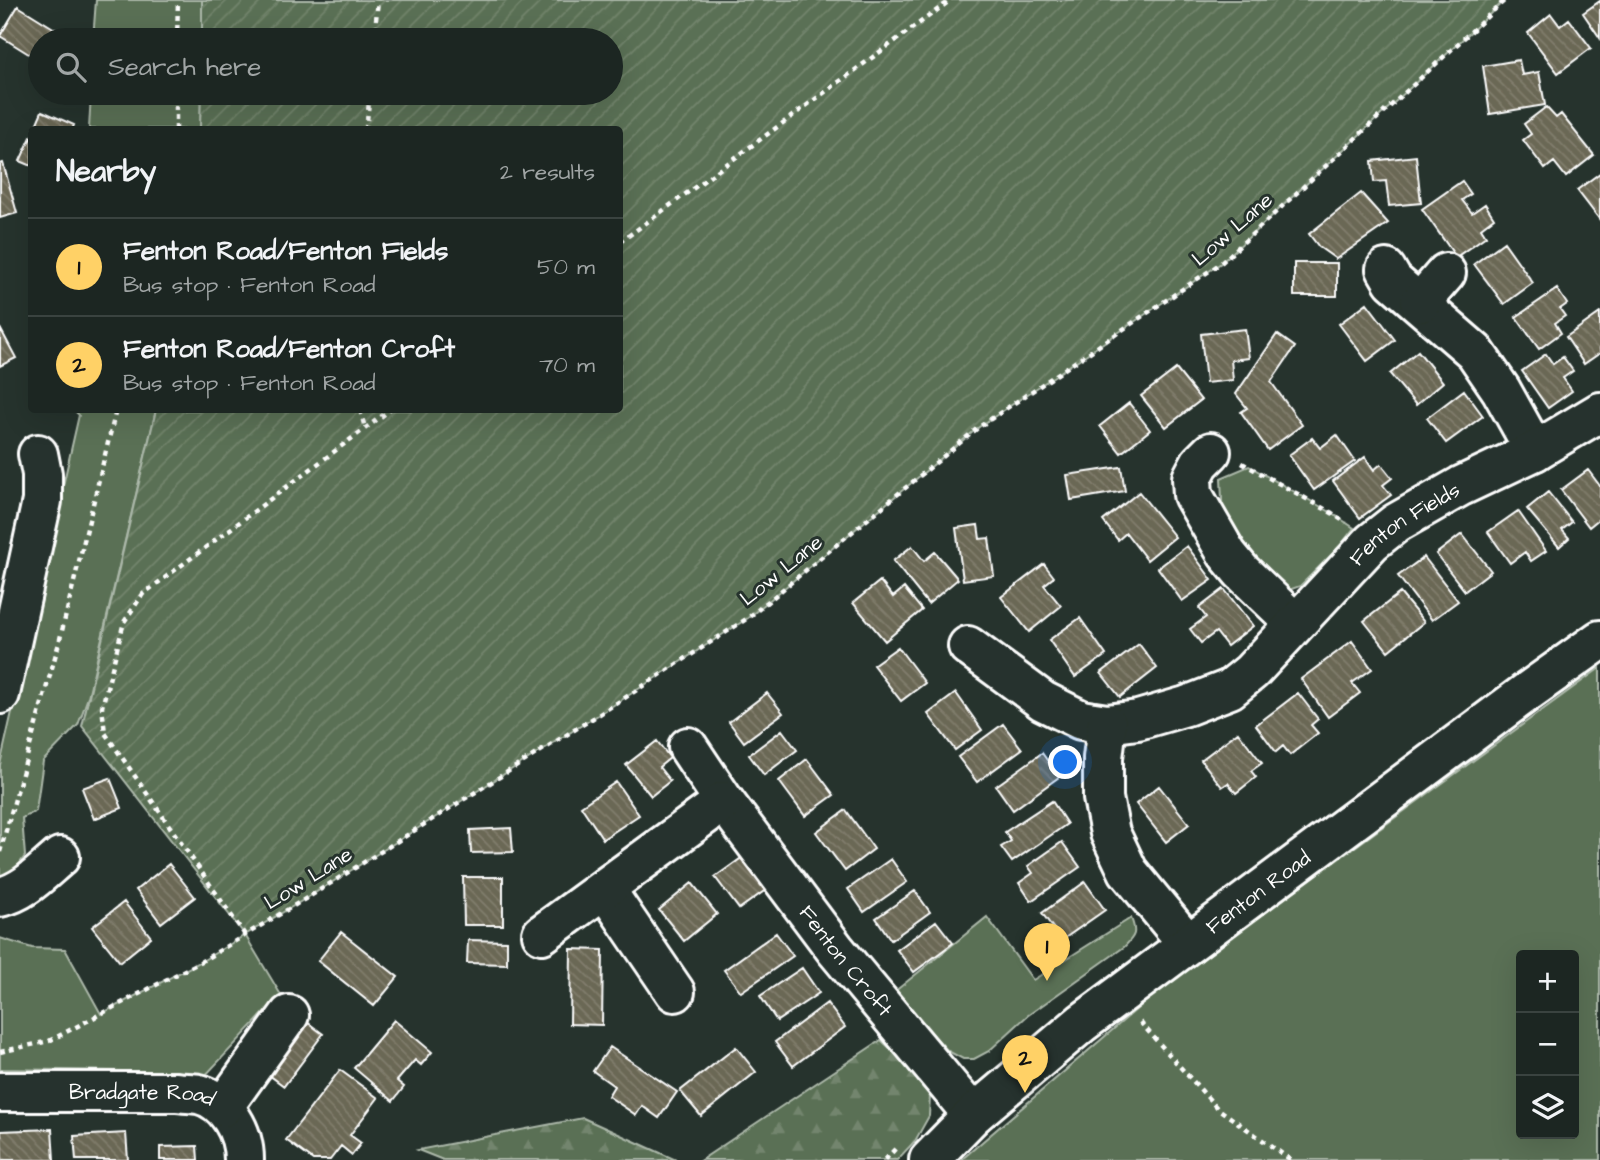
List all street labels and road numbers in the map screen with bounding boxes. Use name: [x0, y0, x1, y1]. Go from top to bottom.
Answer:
street label: Low Lane: [1186, 186, 1279, 273]
street label: Fenton Fields: [1343, 476, 1465, 572]
street label: Low Lane: [734, 528, 829, 613]
street label: Low Lane: [259, 840, 358, 917]
street label: Fenton Road: [1200, 844, 1317, 941]
street label: Fenton Croft: [792, 900, 899, 1023]
street label: Bradgate Road: [69, 1078, 220, 1114]

